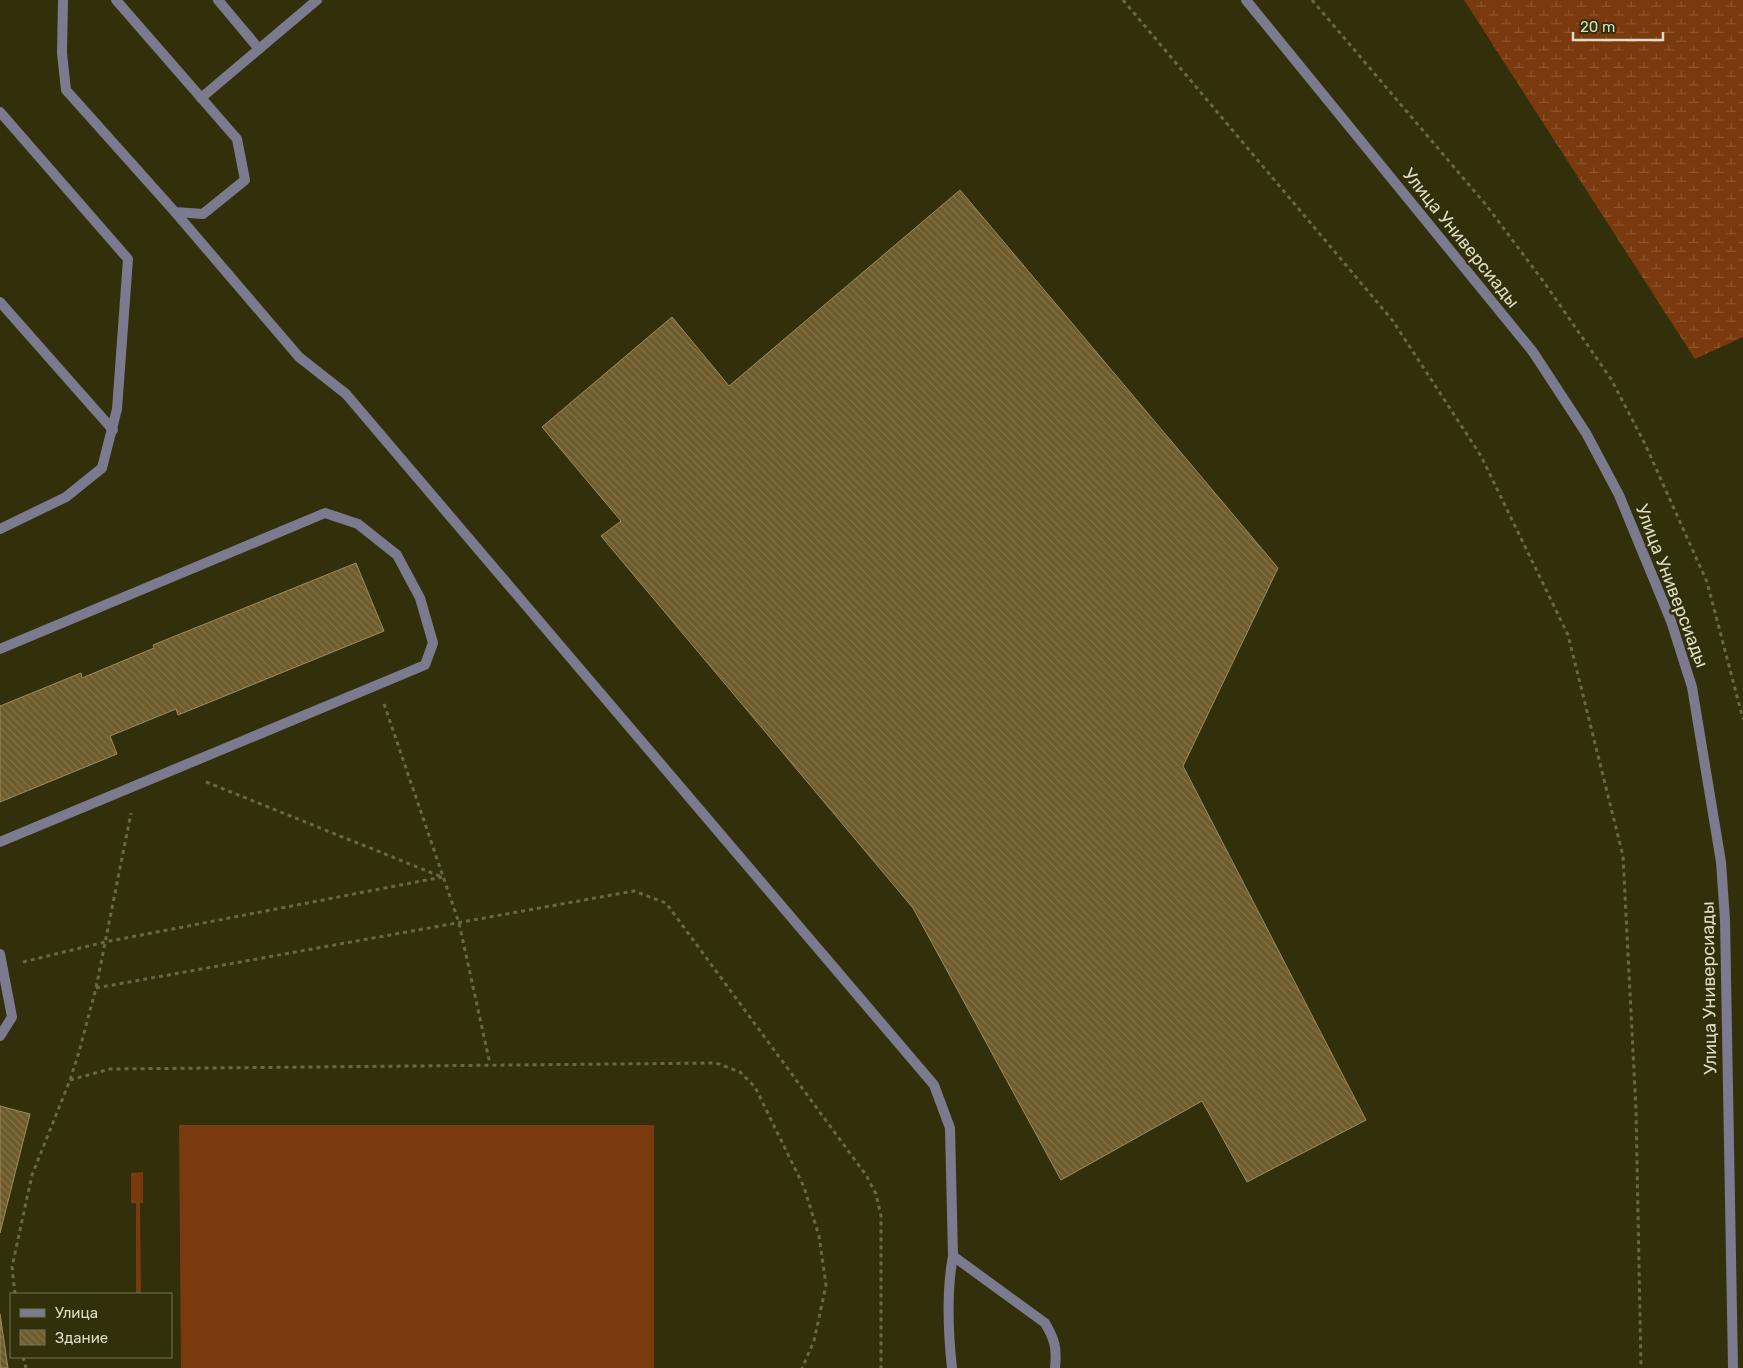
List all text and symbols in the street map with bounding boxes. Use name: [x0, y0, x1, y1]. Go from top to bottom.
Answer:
scale bar: [1573, 10, 1663, 42]
text: 20 m: [1580, 18, 1615, 36]
street label: Улица Универсиады: [1398, 164, 1524, 312]
street label: Улица Универсиады: [1631, 501, 1713, 671]
street label: Улица Универсиады: [1696, 901, 1722, 1075]
legend: [10, 1293, 172, 1358]
text: Улица: [55, 1304, 98, 1322]
text: Здание: [55, 1329, 108, 1347]

